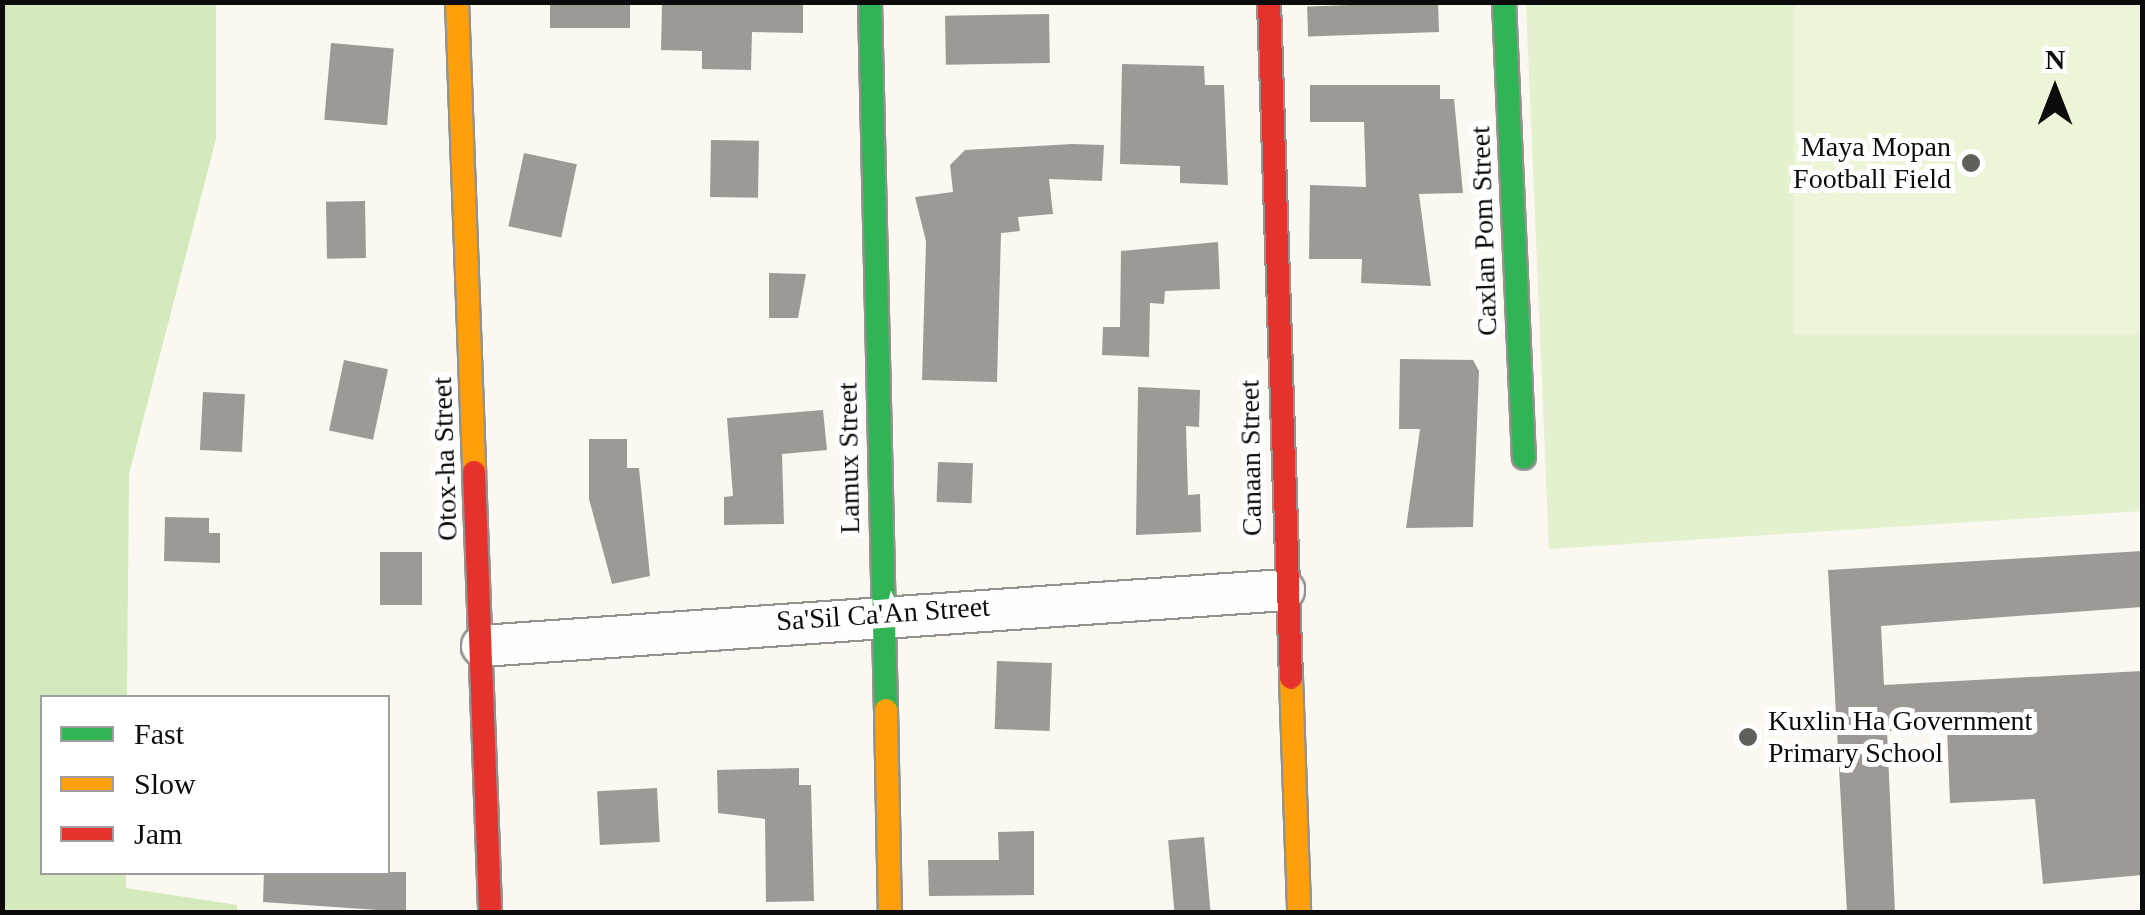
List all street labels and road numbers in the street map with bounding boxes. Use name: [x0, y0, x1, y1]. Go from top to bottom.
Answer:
street label: Caxlan Pom Street: [1464, 125, 1504, 337]
street label: Otox-ha Street: [425, 376, 465, 542]
street label: Canaan Street: [1233, 380, 1269, 536]
street label: Lamux Street: [831, 382, 867, 534]
street label: Sa'Sil Ca'An Street: [775, 590, 991, 638]

